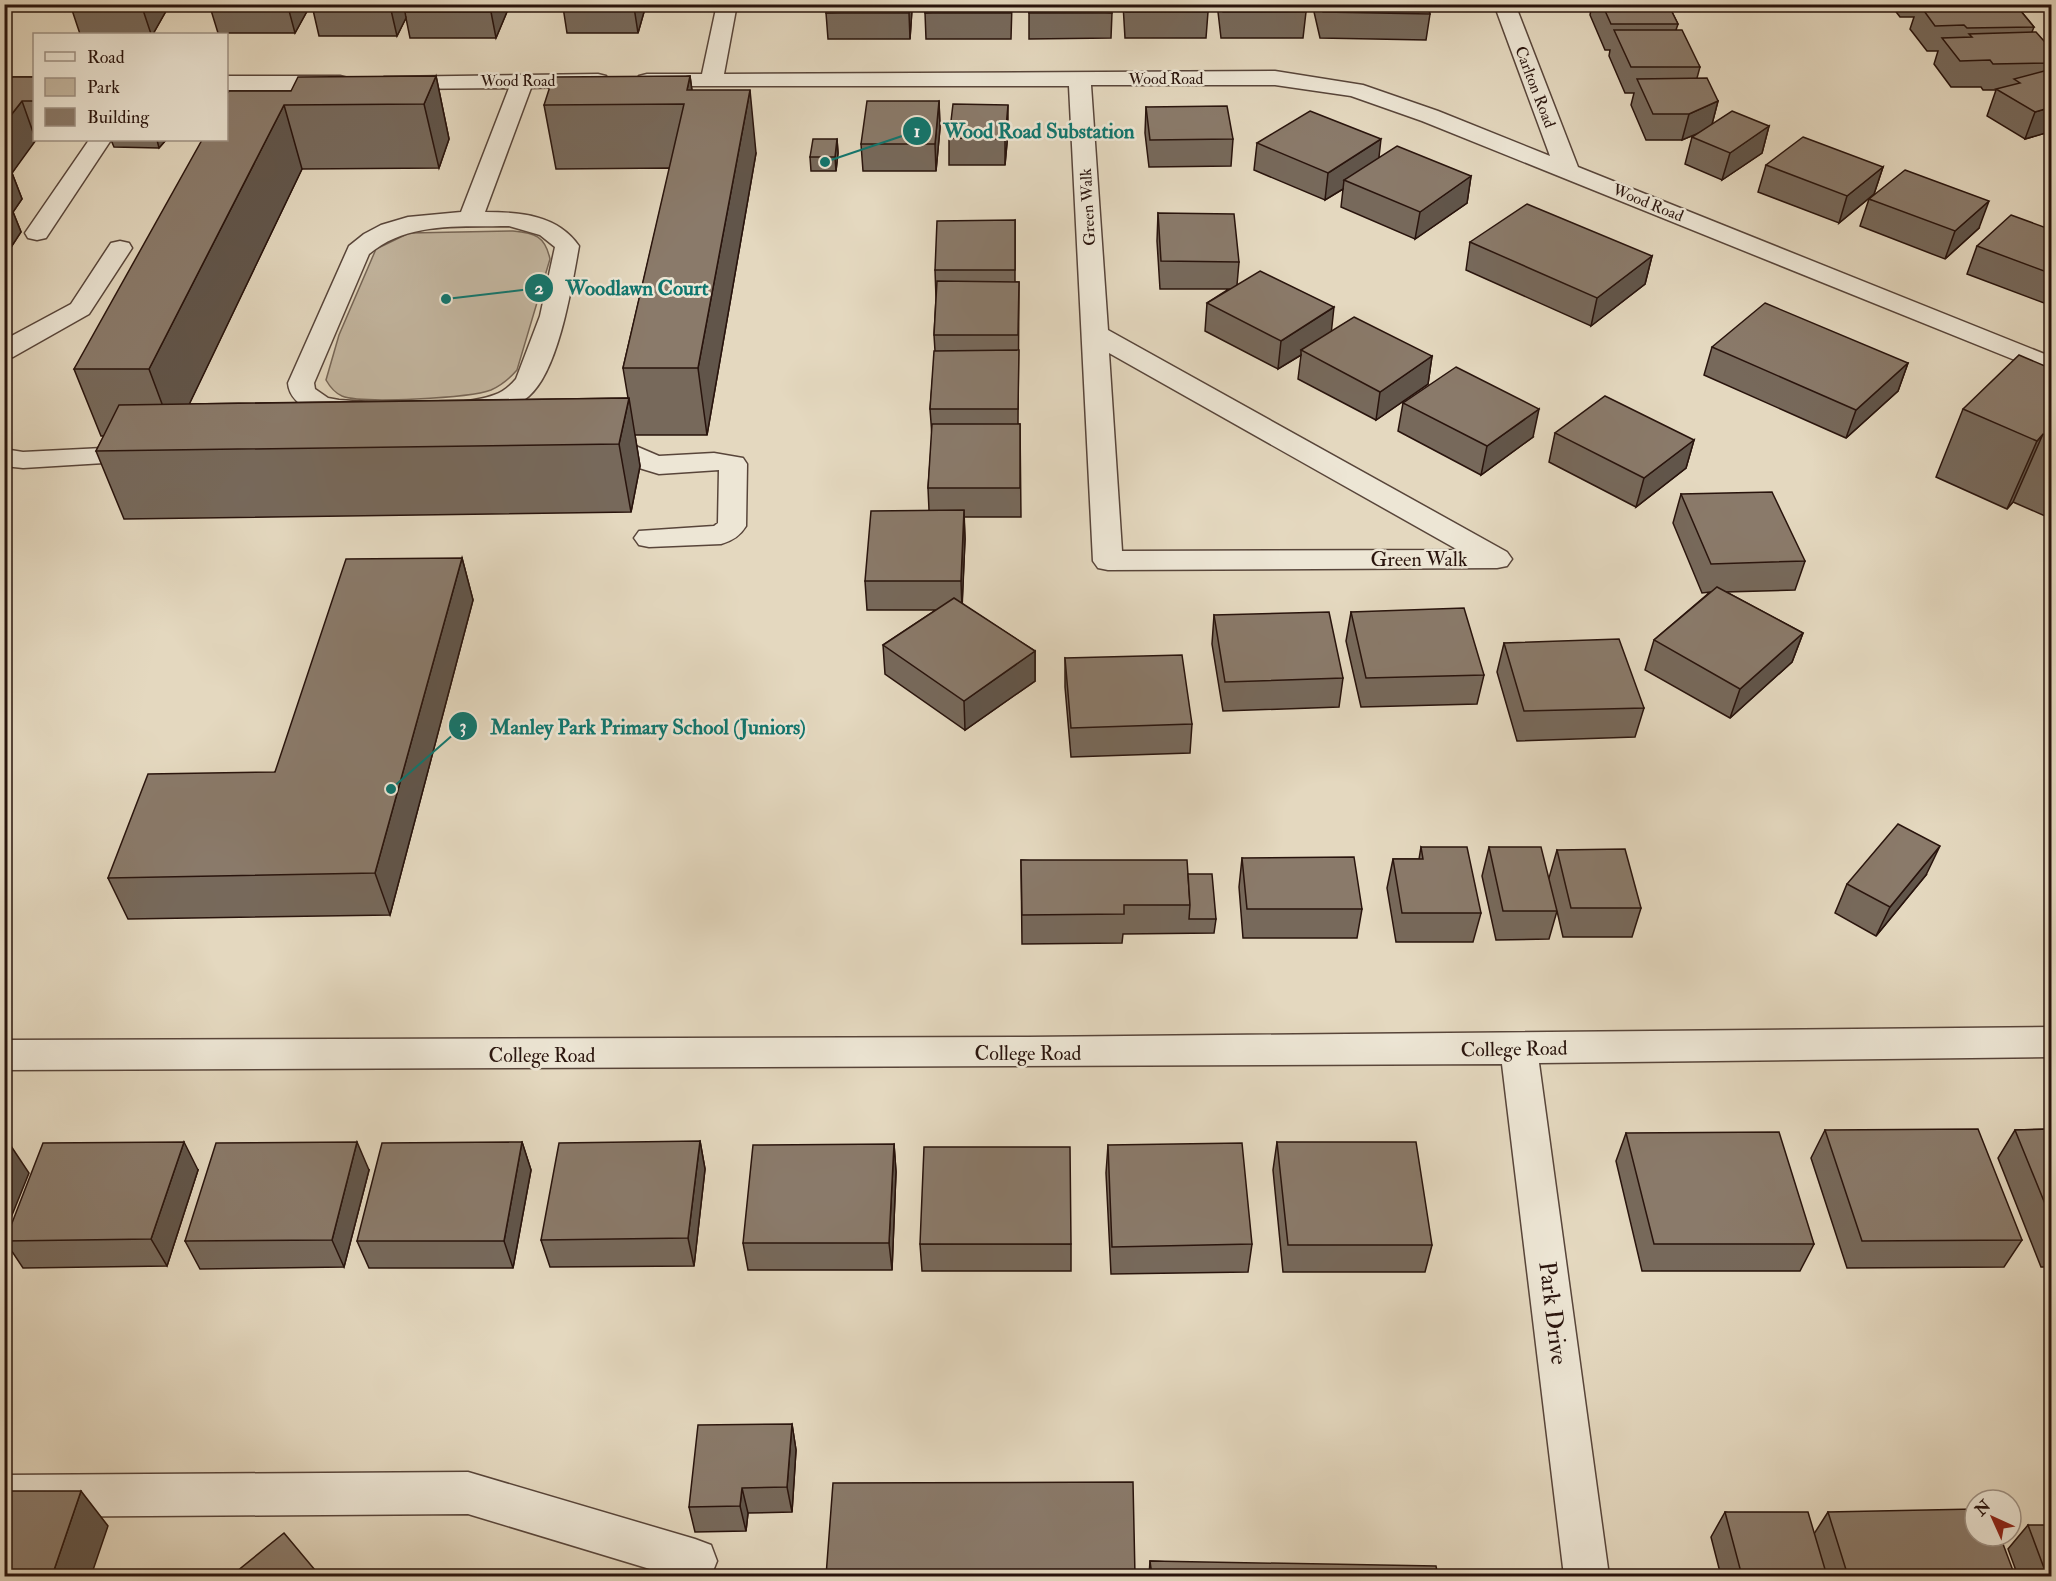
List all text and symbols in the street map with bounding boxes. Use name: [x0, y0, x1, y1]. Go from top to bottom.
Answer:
legend: [33, 33, 228, 141]
street label: Carlton Road: [1510, 43, 1560, 131]
text: Road: [87, 46, 125, 69]
street label: Wood Road: [1128, 69, 1204, 89]
street label: Wood Road: [480, 71, 556, 91]
text: Park: [87, 76, 120, 99]
text: Building: [87, 106, 150, 129]
callout: Wood Road Substation: [902, 111, 1147, 150]
text: Wood Road Substation: [942, 118, 1135, 145]
text: 1: [914, 120, 920, 143]
street label: Green Walk: [1076, 167, 1100, 246]
street label: Wood Road: [1609, 179, 1687, 226]
callout: Woodlawn Court: [524, 269, 721, 308]
text: Woodlawn Court: [564, 275, 709, 302]
text: 2: [534, 277, 544, 300]
street label: Green Walk: [1371, 547, 1468, 572]
callout: Manley Park Primary School (Juniors): [448, 707, 818, 746]
text: Manley Park Primary School (Juniors): [489, 714, 806, 741]
text: 3: [460, 715, 467, 738]
street label: College Road: [1460, 1036, 1568, 1062]
street label: College Road: [975, 1041, 1082, 1066]
street label: College Road: [489, 1043, 596, 1068]
street label: Park Drive: [1531, 1260, 1575, 1366]
north arrow: [1963, 1488, 2023, 1548]
text: N: [1970, 1495, 1996, 1521]

